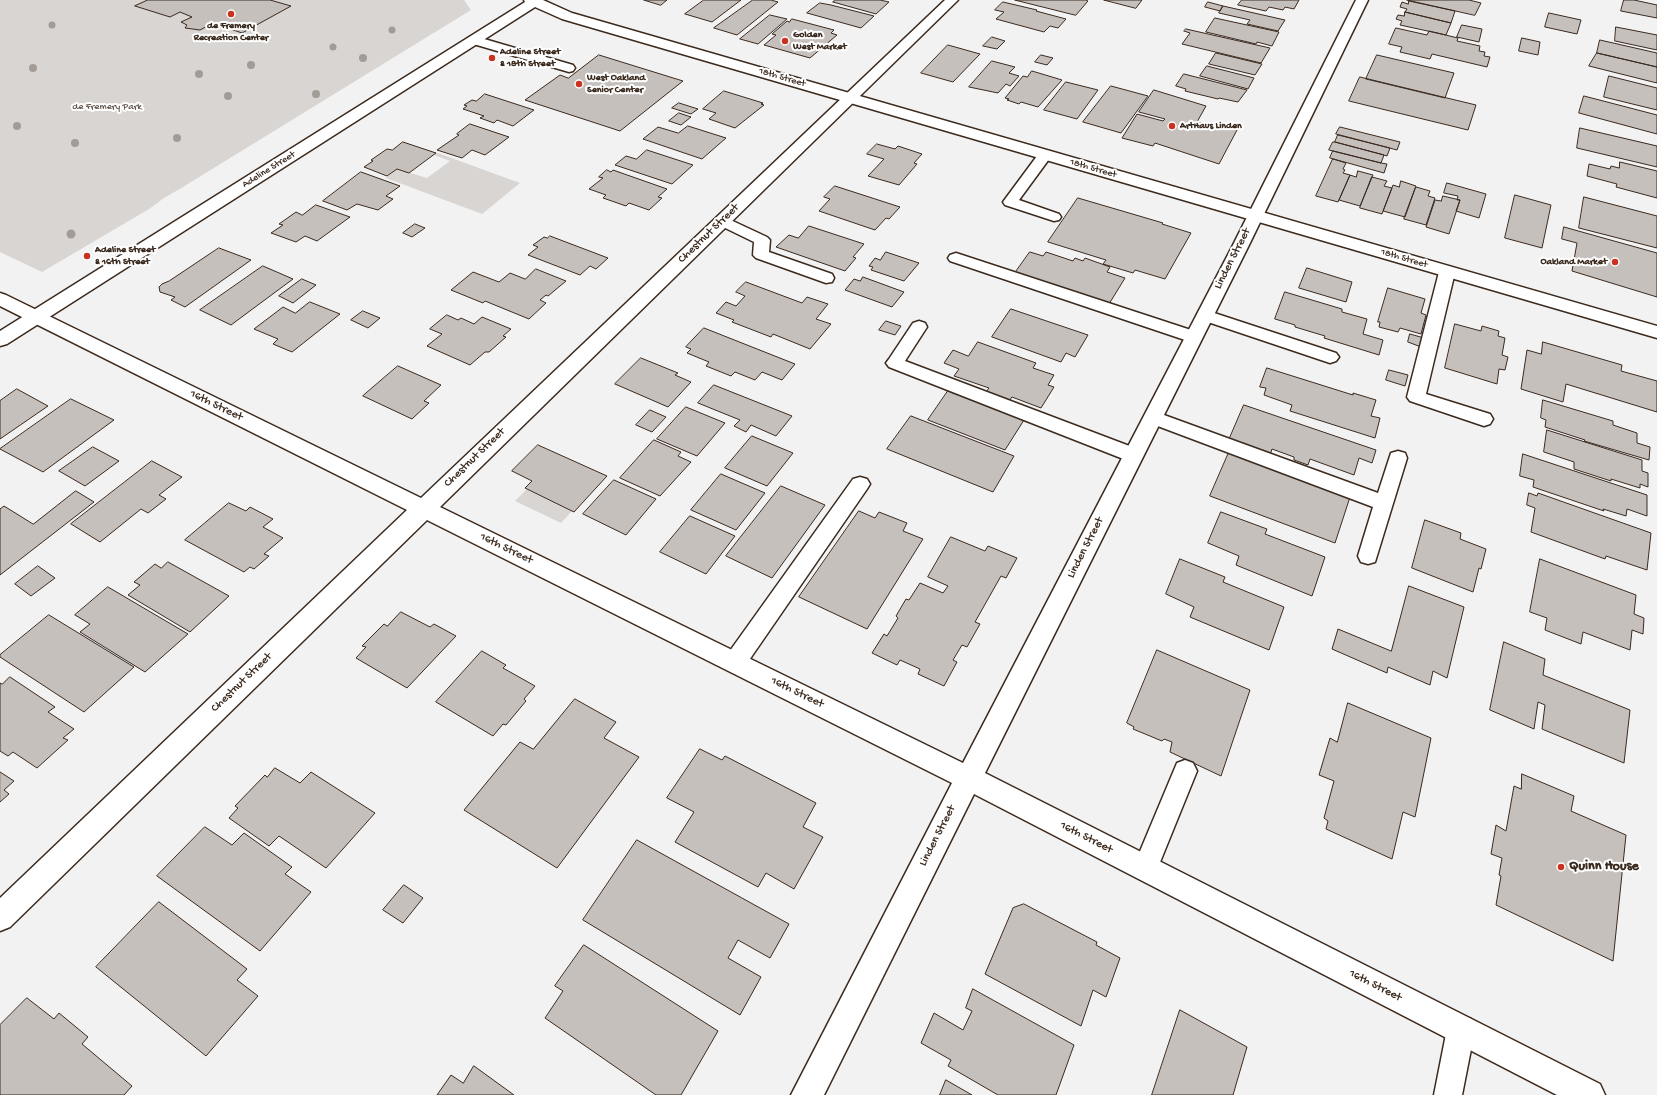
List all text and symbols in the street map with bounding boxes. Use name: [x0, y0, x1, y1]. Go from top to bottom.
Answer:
marker: de Fremery Recreation Center: [226, 9, 236, 19]
place label: de Fremery Recreation Center: [194, 20, 268, 44]
place label: Golden West Market: [793, 29, 847, 52]
marker: Golden West Market: [780, 36, 790, 46]
place label: Adeline Street & 18th Street: [500, 46, 560, 70]
marker: Adeline Street & 18th Street: [487, 53, 497, 63]
street label: 18th Street: [757, 66, 807, 90]
place label: West Oakland Senior Center: [587, 72, 645, 96]
marker: West Oakland Senior Center: [574, 79, 584, 89]
park label: de Fremery Park: [72, 101, 142, 113]
place label: ArtHaus Linden: [1180, 120, 1242, 132]
marker: ArtHaus Linden: [1167, 121, 1177, 131]
street label: Adeline Street: [240, 149, 298, 191]
street label: 18th Street: [1068, 157, 1118, 181]
street label: Chestnut Street: [675, 201, 743, 267]
street label: Linden Street: [1211, 226, 1255, 292]
place label: Adeline Street & 16th Street: [95, 244, 155, 268]
street label: 18th Street: [1379, 247, 1429, 271]
marker: Adeline Street & 16th Street: [82, 251, 92, 261]
place label: Oakland Market: [1541, 256, 1607, 268]
marker: Oakland Market: [1610, 257, 1620, 267]
street label: 16th Street: [187, 387, 245, 425]
street label: Chestnut Street: [441, 425, 509, 491]
street label: Linden Street: [1064, 515, 1108, 581]
street label: 16th Street: [477, 530, 535, 568]
street label: Chestnut Street: [208, 650, 276, 716]
street label: 16th Street: [768, 674, 826, 712]
street label: Linden Street: [916, 803, 960, 869]
street label: 16th Street: [1057, 819, 1115, 857]
place label: Quinn House: [1569, 859, 1639, 875]
marker: Quinn House: [1556, 862, 1566, 872]
street label: 16th Street: [1346, 967, 1404, 1005]

